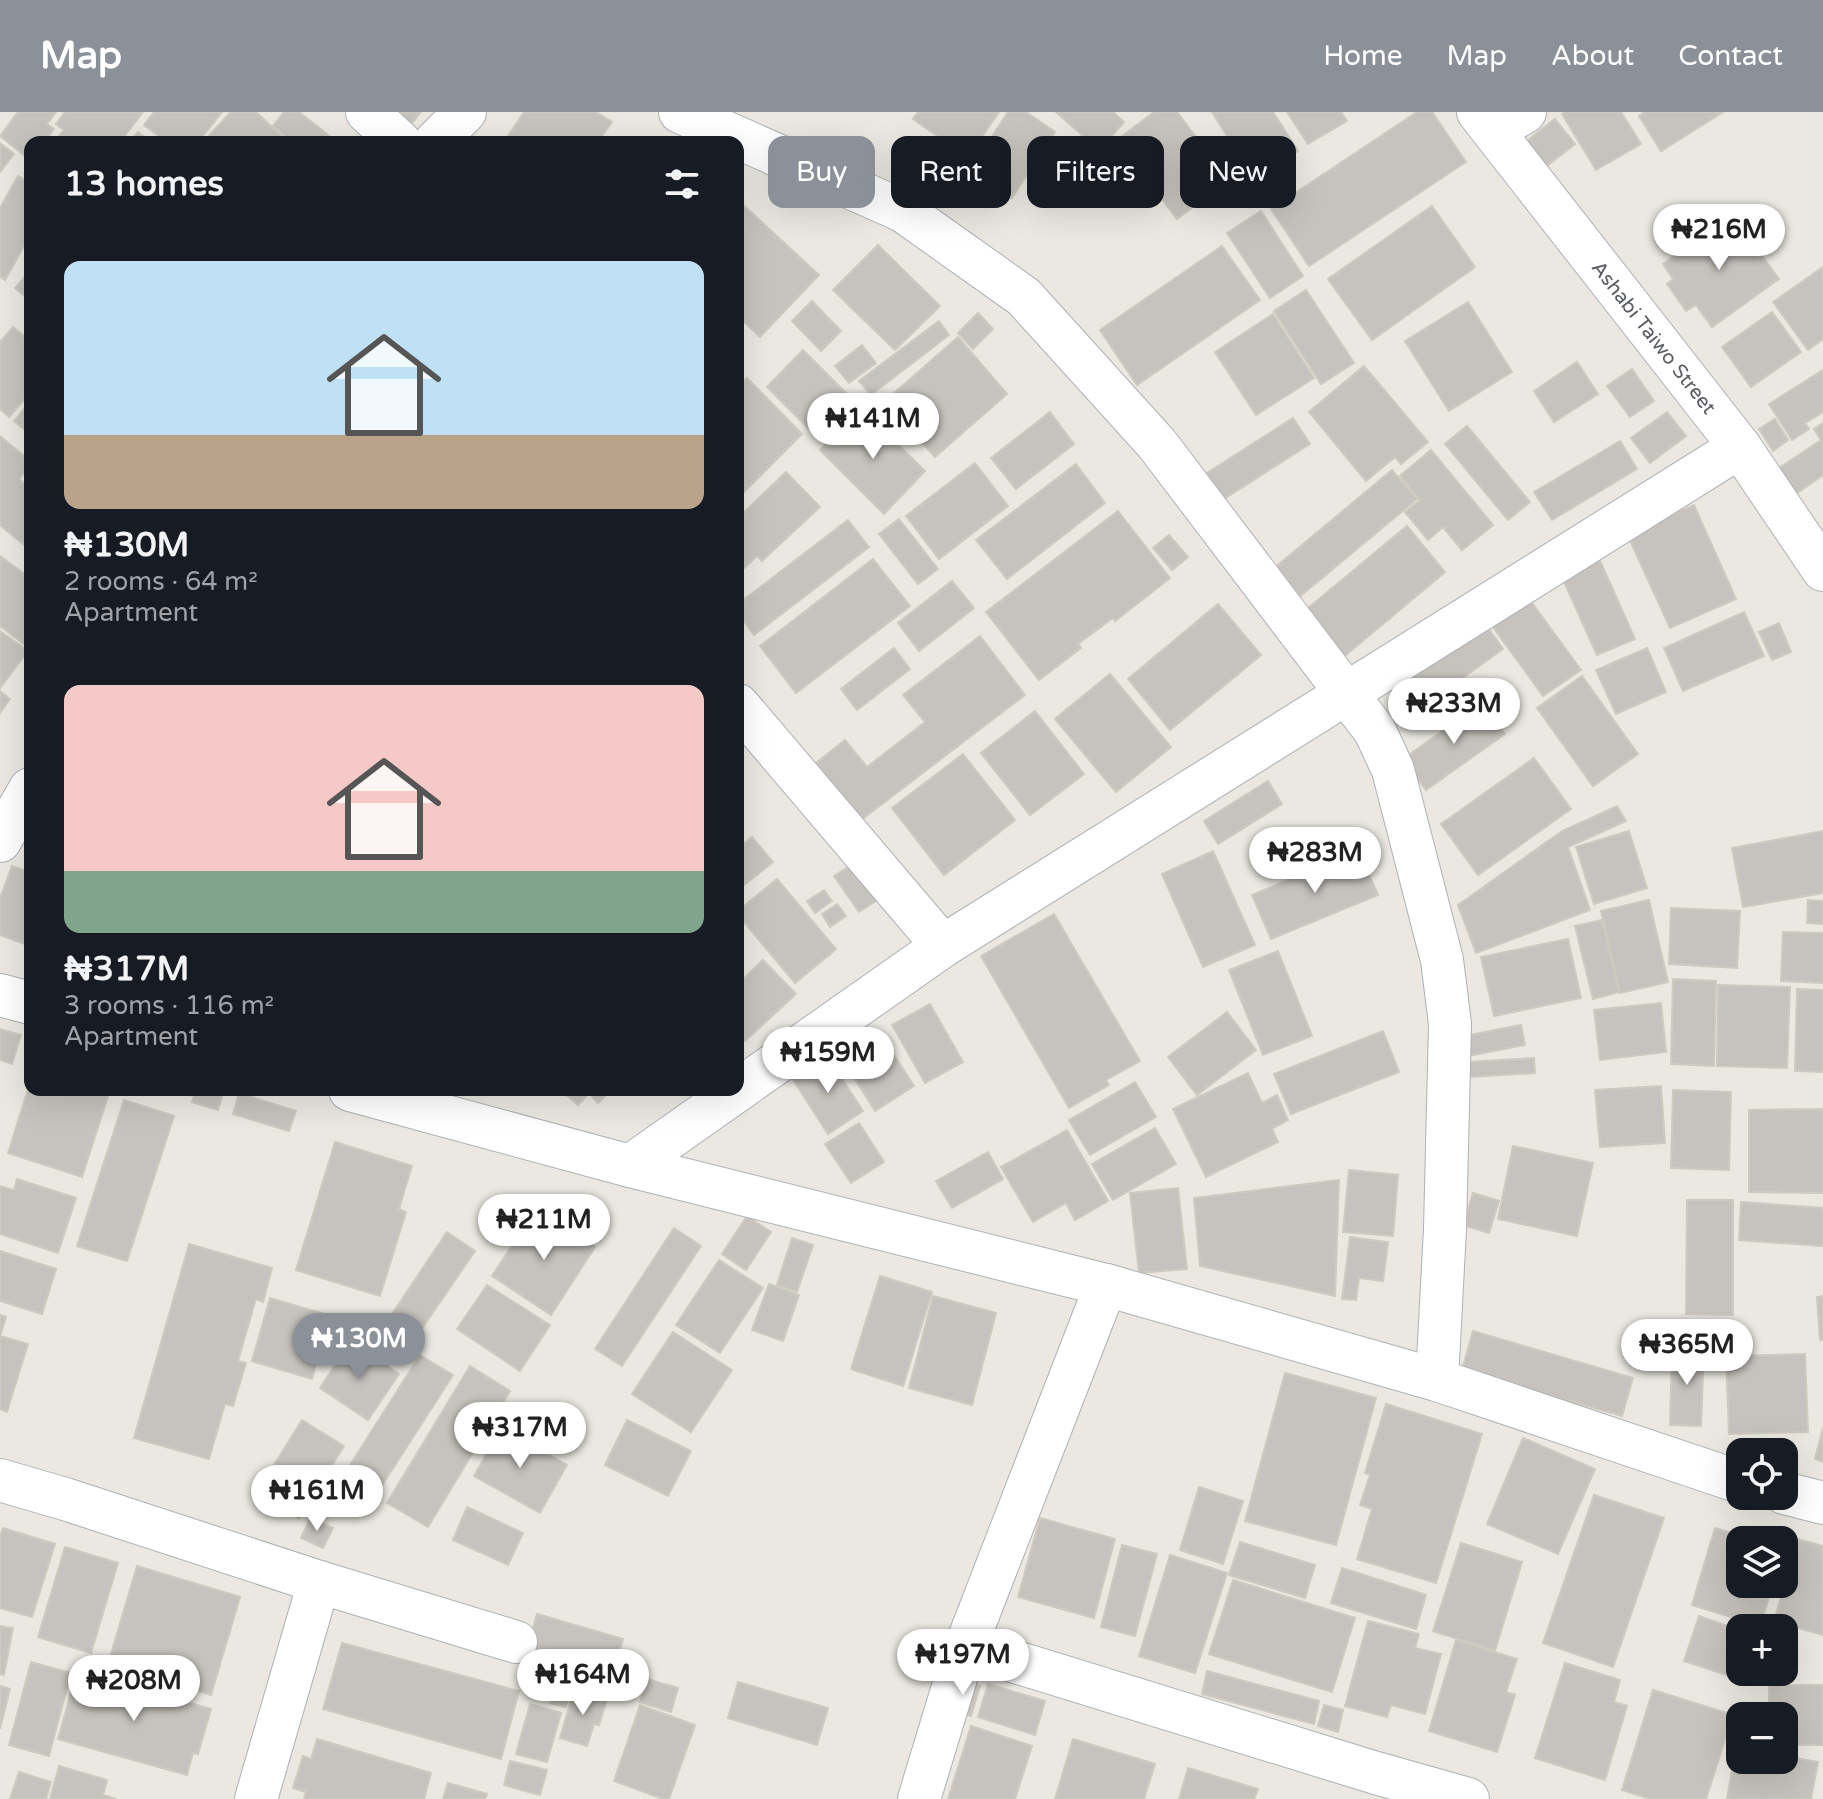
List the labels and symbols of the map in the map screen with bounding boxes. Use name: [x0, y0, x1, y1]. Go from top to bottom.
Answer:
pin: ₦216M: [1663, 204, 1775, 272]
street label: Ashabi Taiwo Street: [1586, 257, 1721, 420]
pin: ₦141M: [817, 393, 929, 461]
pin: ₦233M: [1398, 678, 1510, 746]
pin: ₦283M: [1259, 827, 1371, 895]
pin: ₦159M: [772, 1027, 884, 1095]
pin: ₦211M: [488, 1194, 600, 1262]
pin: ₦130M: [303, 1313, 415, 1381]
pin: ₦365M: [1631, 1319, 1743, 1387]
pin: ₦317M: [464, 1402, 576, 1470]
pin: ₦161M: [261, 1465, 373, 1533]
pin: ₦197M: [907, 1629, 1019, 1697]
pin: ₦164M: [527, 1649, 639, 1717]
pin: ₦208M: [78, 1655, 190, 1723]

